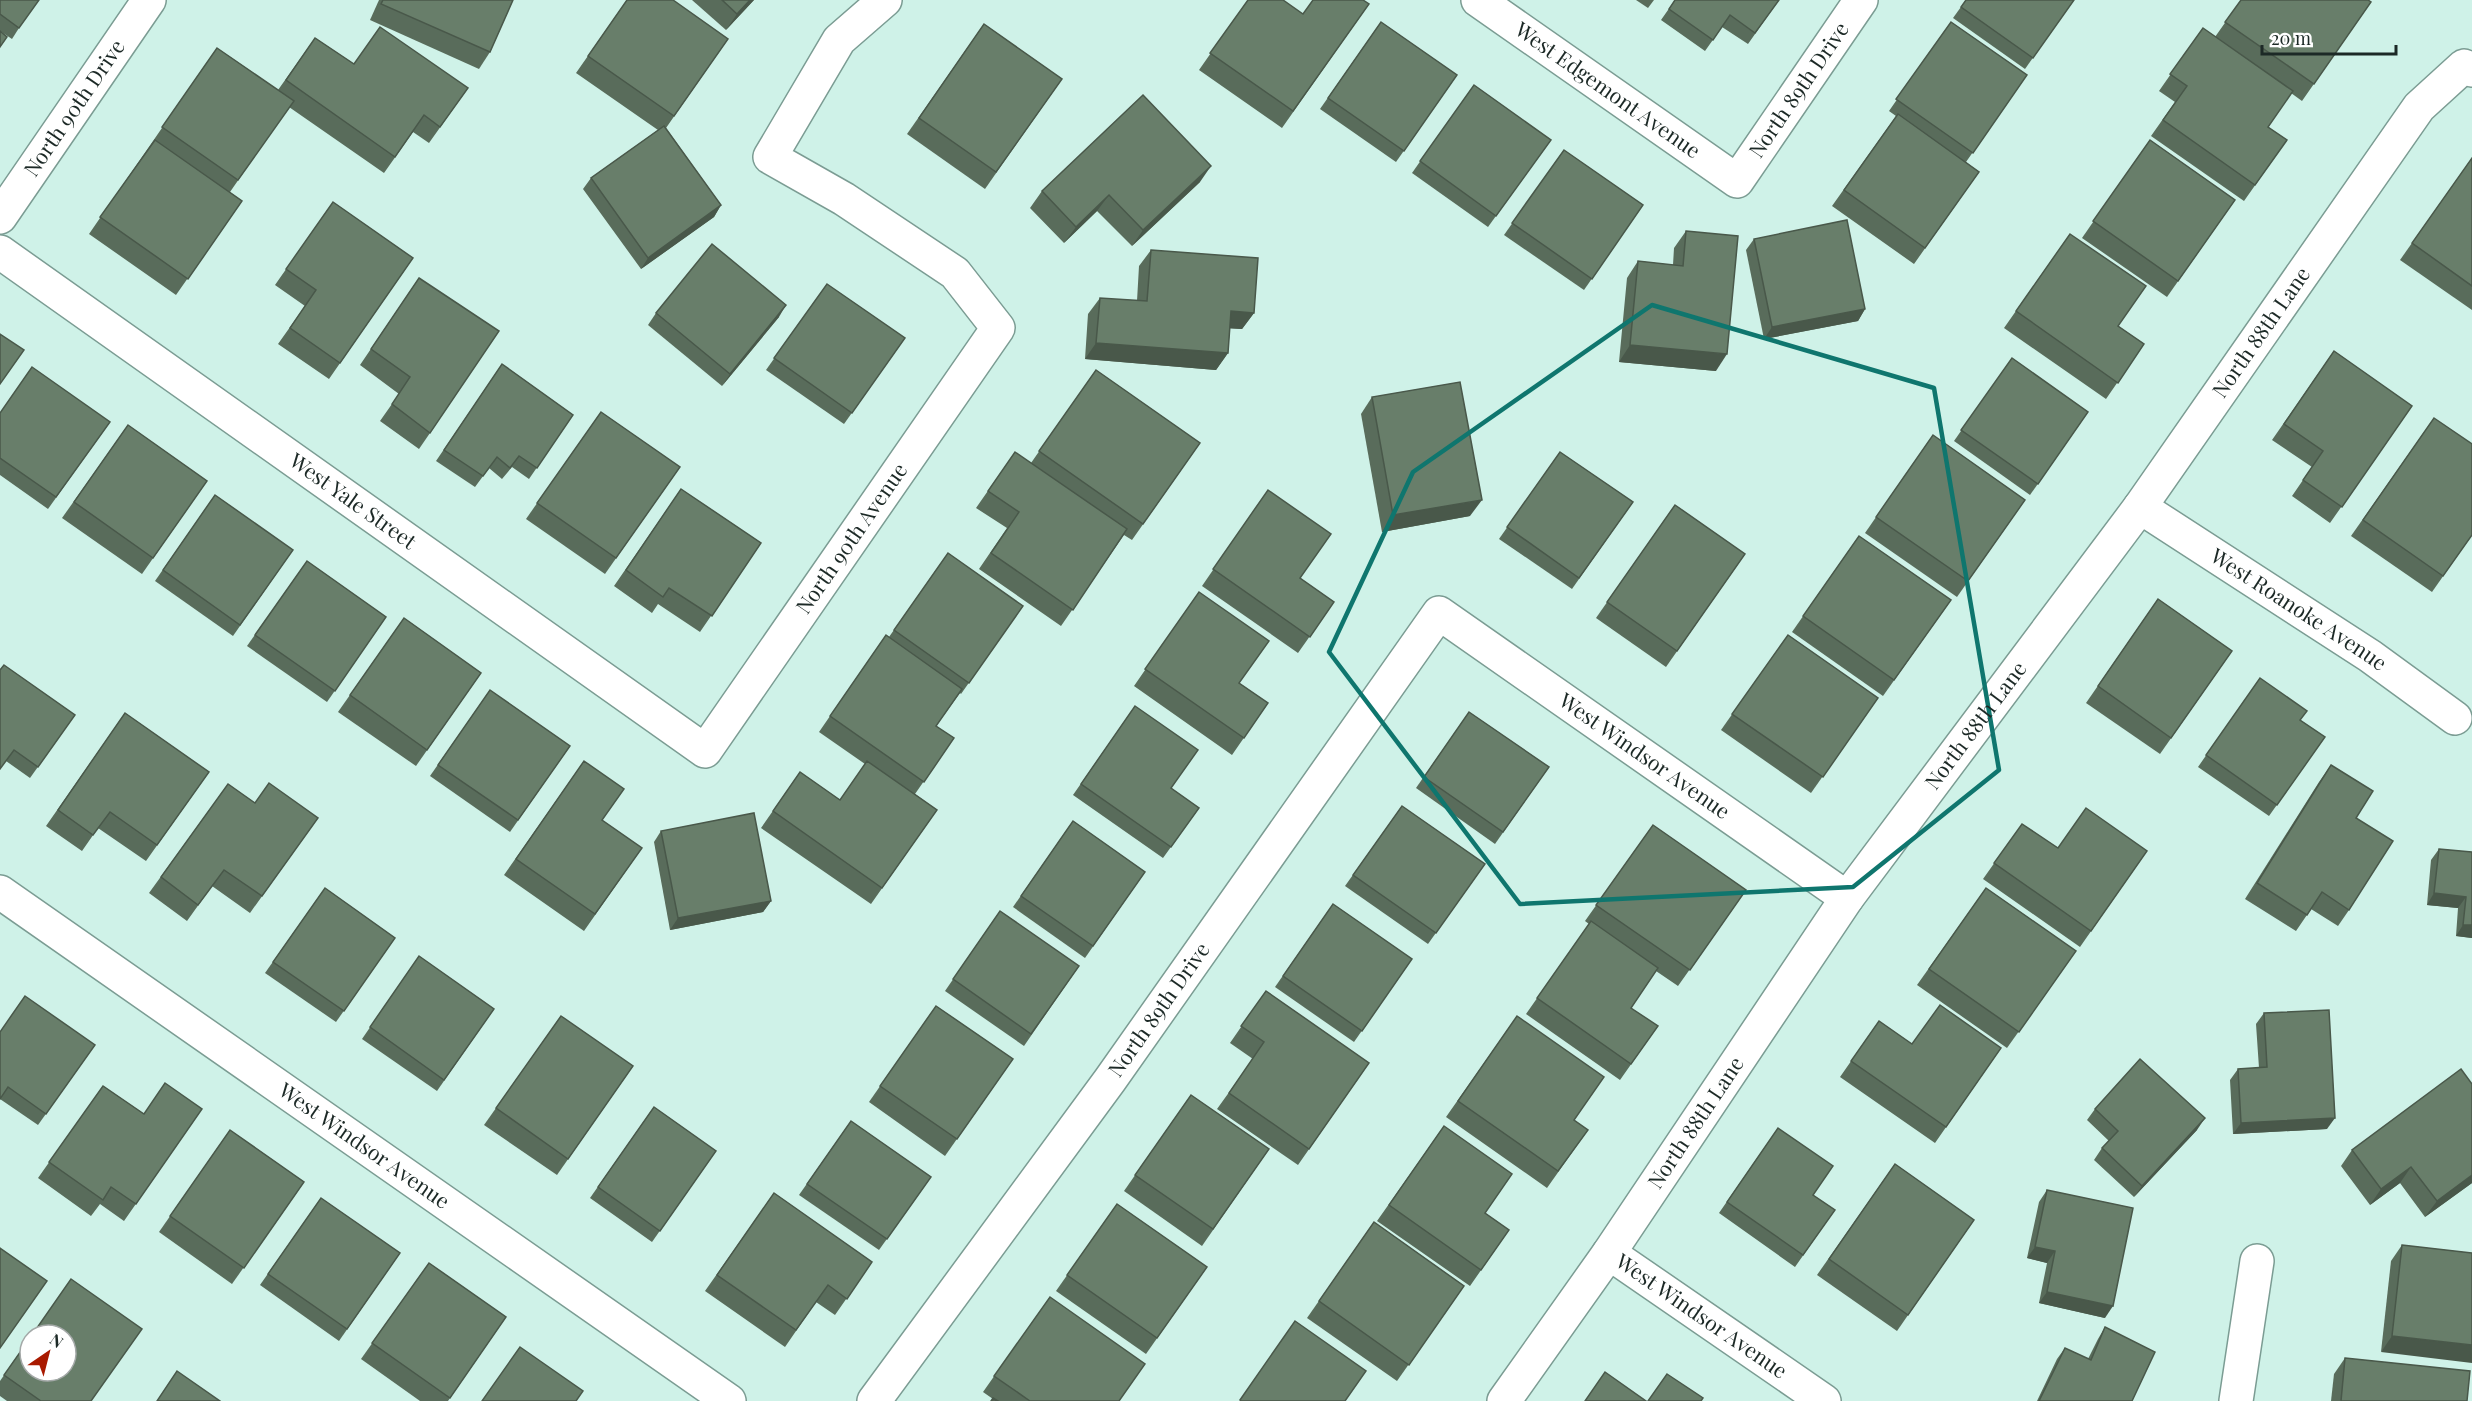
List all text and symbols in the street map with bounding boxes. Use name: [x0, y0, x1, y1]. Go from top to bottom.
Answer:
street label: West Edgemont Avenue: [1510, 14, 1707, 163]
street label: North 89th Drive: [1741, 16, 1854, 162]
scale bar: [2262, 18, 2396, 56]
text: 20 m: [2271, 26, 2311, 50]
street label: North 90th Drive: [16, 33, 130, 181]
street label: North 88th Lane: [2205, 261, 2315, 402]
street label: West Yale Street: [284, 445, 423, 555]
street label: North 90th Avenue: [788, 457, 912, 618]
street label: West Roanoke Avenue: [2205, 540, 2393, 676]
street label: North 88th Lane: [1917, 655, 2032, 794]
street label: West Windsor Avenue: [1554, 685, 1736, 824]
street label: North 89th Drive: [1101, 936, 1215, 1082]
street label: North 88th Lane: [1640, 1050, 1749, 1193]
street label: West Windsor Avenue: [273, 1075, 456, 1214]
street label: West Windsor Avenue: [1610, 1245, 1794, 1384]
north arrow: [18, 1323, 78, 1383]
text: N: [46, 1328, 68, 1352]

